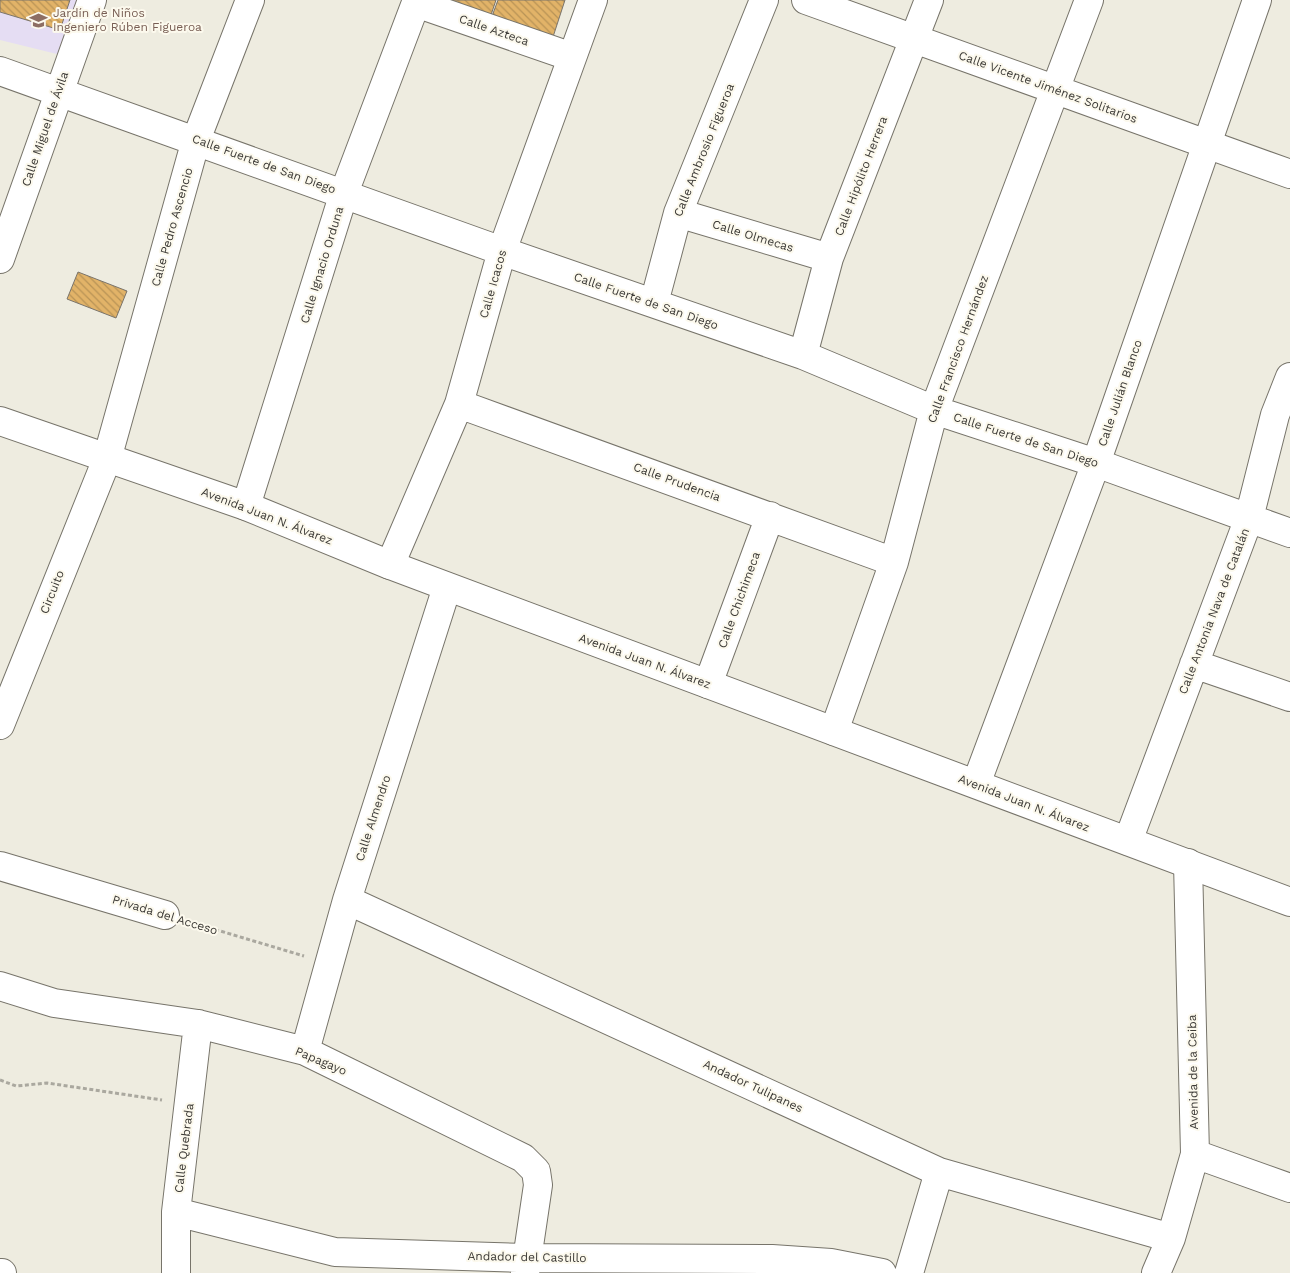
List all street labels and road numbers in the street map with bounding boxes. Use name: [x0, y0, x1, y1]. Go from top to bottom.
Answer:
street label: Calle Azteca: [457, 12, 531, 49]
street label: Calle Vicente Jiménez Solitarios: [957, 48, 1139, 126]
street label: Calle Miguel de Ávila: [19, 70, 71, 188]
street label: Calle Ambrosio Figueroa: [671, 81, 737, 219]
street label: Calle Hipólito Herrera: [832, 114, 890, 238]
street label: Calle Fuerte de San Diego: [190, 131, 338, 197]
street label: Calle Pedro Ascencio: [148, 166, 196, 288]
street label: Calle Ignacio Orduna: [298, 205, 346, 325]
street label: Calle Olmecas: [711, 217, 795, 255]
street label: Calle Icacos: [477, 248, 509, 320]
street label: Calle Fuerte de San Diego: [572, 270, 720, 332]
street label: Calle Francisco Hernández: [925, 273, 991, 425]
street label: Calle Julián Blanco: [1095, 338, 1145, 448]
street label: Calle Fuerte de San Diego: [952, 410, 1100, 470]
street label: Calle Prudencia: [632, 460, 723, 504]
street label: Avenida Juan N. Álvarez: [199, 484, 335, 548]
street label: Calle Antonia Nava de Catalán: [1176, 526, 1252, 696]
street label: Calle Chichimeca: [715, 550, 763, 650]
street label: Circuito: [37, 568, 67, 616]
street label: Avenida Juan N. Álvarez: [577, 631, 713, 691]
street label: Avenida Juan N. Álvarez: [956, 771, 1092, 835]
street label: Calle Almendro: [352, 773, 394, 863]
street label: Privada del Acceso: [111, 892, 219, 938]
street label: Avenida de la Ceiba: [1185, 1014, 1201, 1130]
street label: Papagayo: [293, 1044, 349, 1078]
street label: Andador Tulipanes: [701, 1057, 805, 1115]
street label: Calle Quebrada: [172, 1102, 196, 1194]
street label: Andador del Castillo: [467, 1249, 587, 1265]

